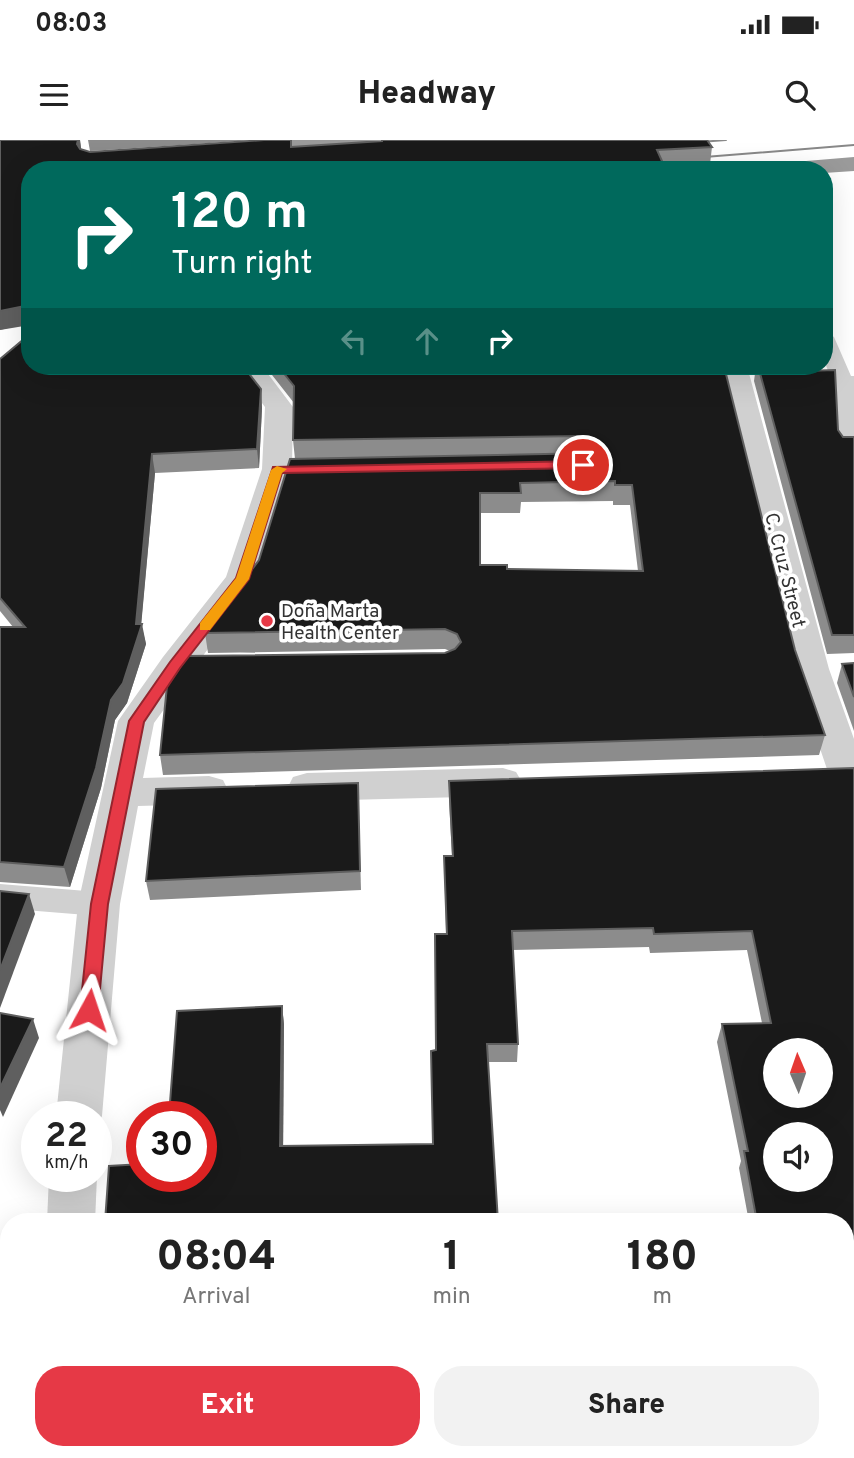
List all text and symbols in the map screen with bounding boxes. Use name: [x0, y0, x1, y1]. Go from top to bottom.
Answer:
text: 08:03: [35, 8, 107, 41]
text: Headway: [358, 75, 496, 115]
icon: menu: [35, 76, 73, 114]
icon: search: [781, 76, 819, 114]
text: 120 m: [171, 184, 308, 246]
icon: right: [56, 189, 147, 280]
text: Turn right: [171, 245, 313, 285]
icon: left: [335, 322, 373, 360]
icon: ahead: [408, 322, 446, 360]
icon: right: [481, 322, 519, 360]
pin: [553, 435, 613, 495]
icon: arrive: [564, 446, 602, 484]
street label: C. Cruz Street: [758, 510, 810, 631]
place label: Doña Marta Health Center: [281, 600, 400, 646]
marker: Doña Marta Health Center: [259, 613, 275, 629]
position arrow: [52, 973, 126, 1047]
north arrow: [763, 1038, 833, 1108]
map controls: [763, 1038, 833, 1192]
speed limit sign: 30: [126, 1101, 217, 1192]
text: 22: [45, 1115, 88, 1159]
button: sound: [763, 1122, 833, 1192]
text: km/h: [45, 1152, 88, 1175]
text: 08:04: [156, 1232, 276, 1285]
text: 1: [443, 1232, 460, 1285]
text: 180: [627, 1232, 698, 1285]
text: Arrival: [182, 1283, 250, 1312]
text: min: [432, 1283, 471, 1312]
text: m: [653, 1283, 672, 1312]
button: Exit: [35, 1366, 420, 1446]
button: Share: [434, 1366, 819, 1446]

